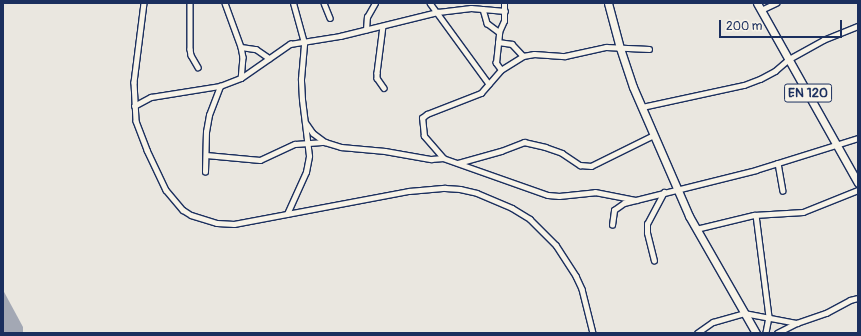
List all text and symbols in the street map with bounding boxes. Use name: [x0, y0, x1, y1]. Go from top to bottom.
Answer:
scale bar: [721, 12, 844, 38]
text: 200 m: [726, 19, 762, 34]
road number: EN 120: [784, 82, 832, 104]

